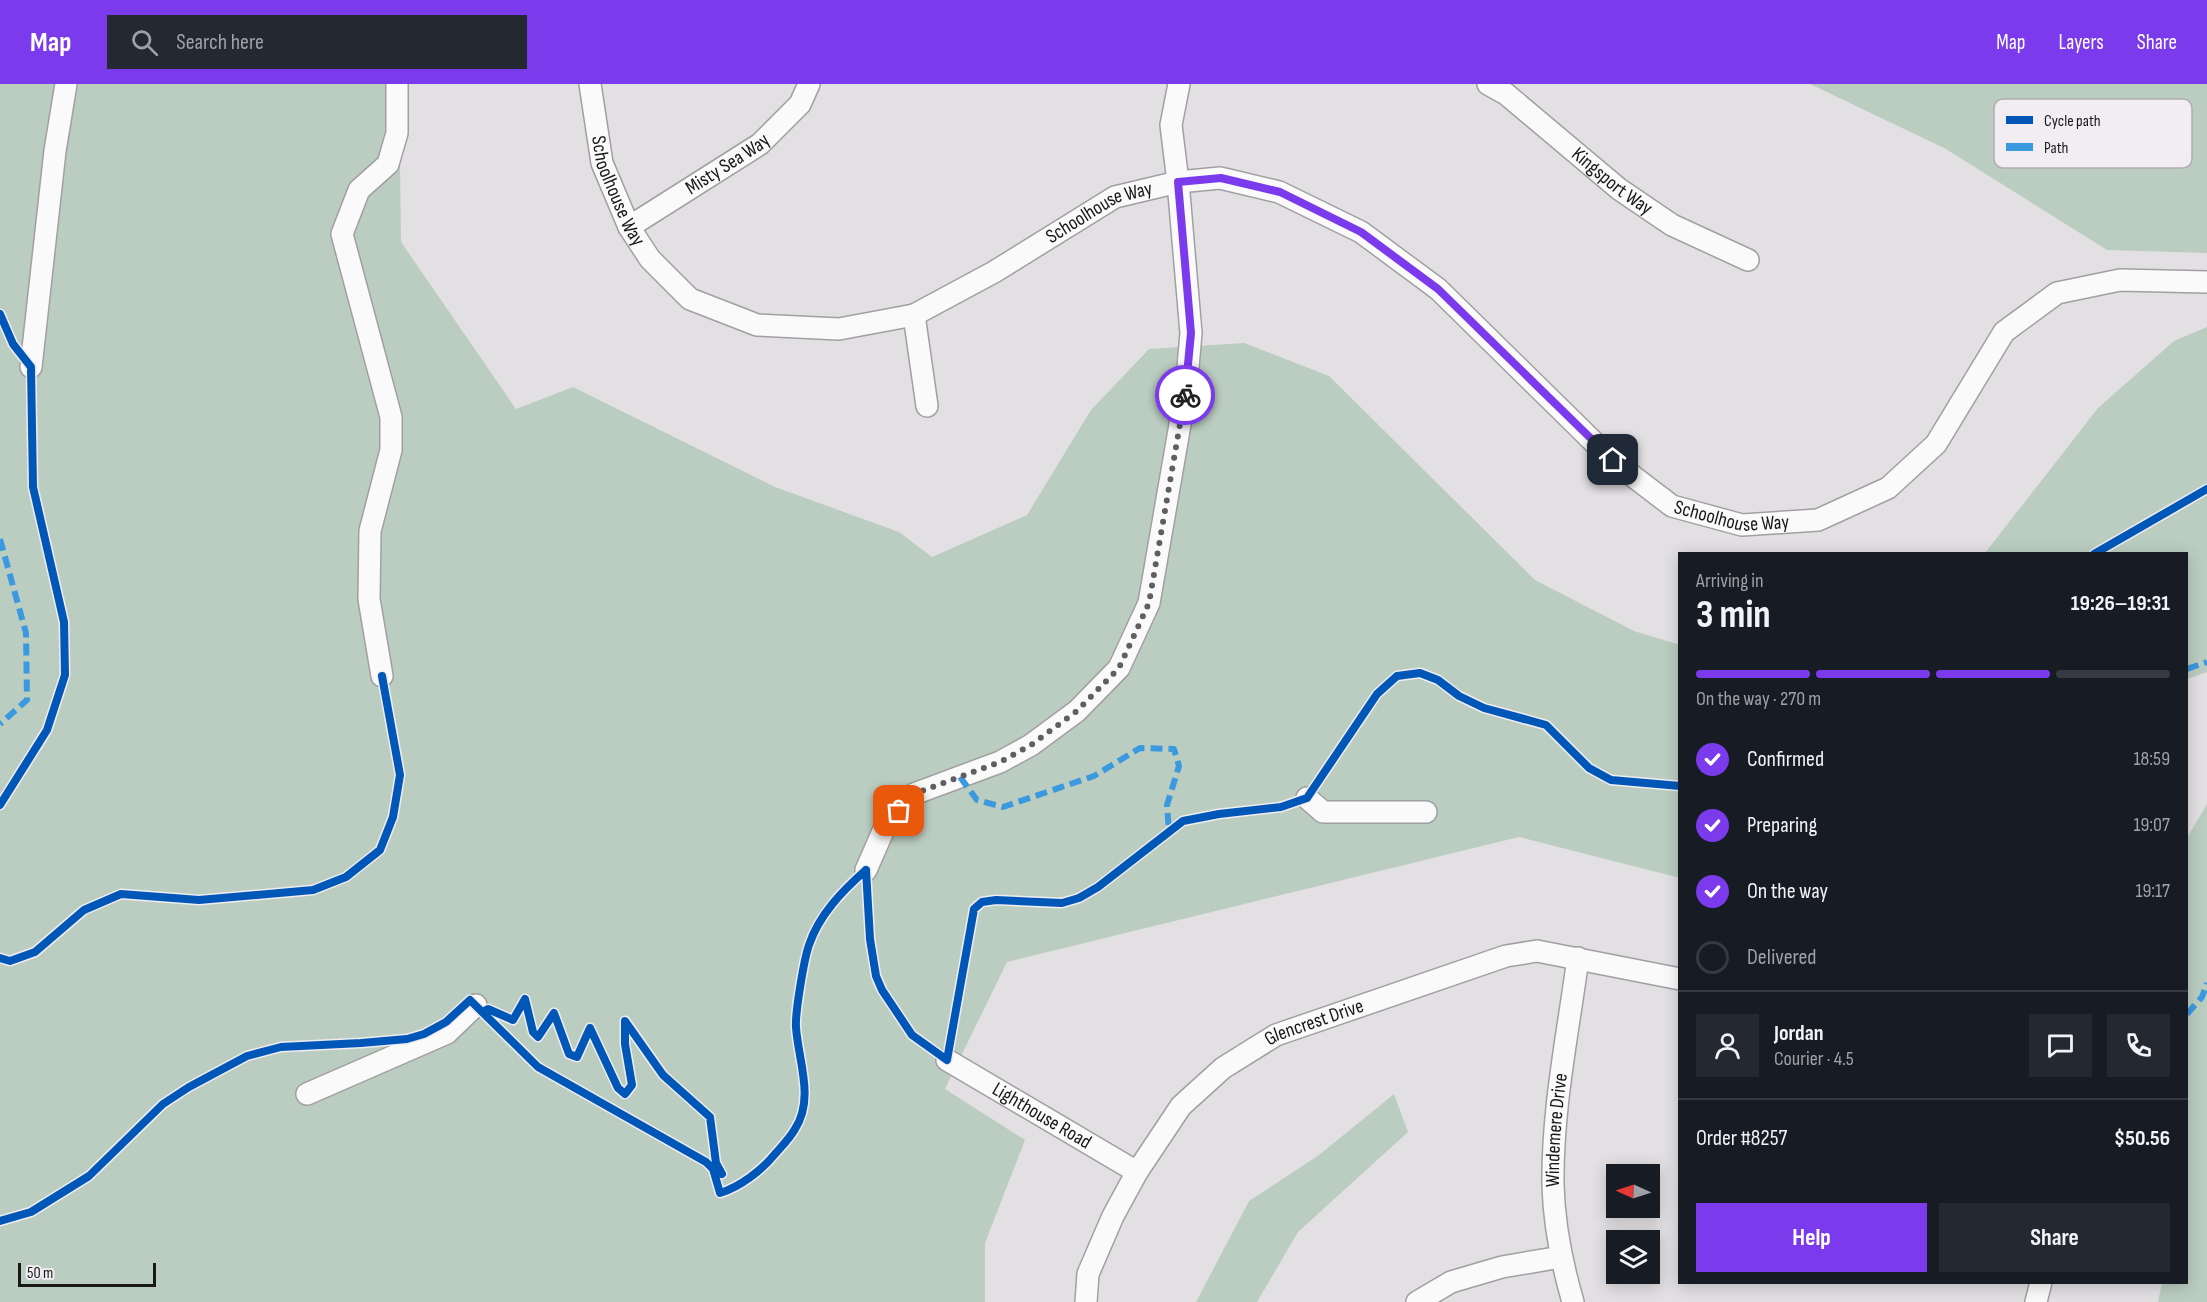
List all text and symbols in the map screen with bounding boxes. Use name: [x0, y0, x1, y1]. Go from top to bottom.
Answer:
search box: [107, 15, 527, 69]
text: Map: [30, 26, 71, 59]
icon: search: [128, 26, 161, 59]
text: Search here: [176, 29, 264, 56]
text: Map: [1996, 30, 2025, 55]
text: Layers: [2058, 30, 2104, 55]
text: Share: [2137, 30, 2177, 55]
legend: [1994, 99, 2192, 168]
text: Cycle path: [2044, 112, 2101, 131]
street label: Misty Sea Way: [681, 129, 775, 200]
street label: Schoolhouse Way: [586, 134, 650, 251]
text: Path: [2044, 139, 2068, 158]
street label: Kingsport Way: [1567, 142, 1657, 220]
street label: Schoolhouse Way: [1041, 177, 1155, 249]
courier: [1155, 365, 1215, 425]
icon: bike: [1169, 379, 1202, 412]
pin: [1587, 434, 1638, 485]
icon: home: [1596, 443, 1629, 476]
street label: Schoolhouse Way: [1671, 495, 1790, 537]
text: Arriving in: [1696, 569, 1764, 593]
text: 19:26–19:31: [2071, 590, 2170, 617]
text: 3 min: [1696, 592, 1771, 639]
text: On the way · 270 m: [1696, 687, 1821, 711]
icon: check: [1696, 743, 1729, 776]
text: Confirmed: [1747, 746, 1824, 773]
text: 18:59: [2134, 747, 2170, 771]
pin: [873, 785, 924, 836]
icon: bag: [882, 794, 915, 827]
icon: check: [1696, 809, 1729, 842]
text: Preparing: [1747, 812, 1817, 839]
text: 19:07: [2134, 813, 2170, 837]
icon: check: [1696, 875, 1729, 908]
text: On the way: [1747, 878, 1828, 905]
text: 19:17: [2135, 879, 2170, 903]
text: Delivered: [1747, 944, 1816, 971]
street label: Glencrest Drive: [1260, 994, 1367, 1051]
button: person: [1696, 1014, 1759, 1077]
button: chat: [2029, 1014, 2092, 1077]
button: phone: [2107, 1014, 2170, 1077]
text: Jordan: [1774, 1020, 1823, 1047]
text: Courier · 4.5: [1774, 1047, 1854, 1071]
street label: Windemere Drive: [1541, 1072, 1573, 1187]
street label: Lighthouse Road: [988, 1077, 1096, 1154]
text: Order #8257: [1696, 1125, 1787, 1152]
text: $50.56: [2114, 1125, 2170, 1152]
north arrow: [1606, 1164, 1660, 1218]
map controls: [1606, 1164, 1660, 1284]
button: Help: [1696, 1203, 1927, 1272]
button: Share: [1939, 1203, 2170, 1272]
button: layers: [1606, 1230, 1660, 1284]
scale bar: [18, 1260, 156, 1288]
text: 50 m: [27, 1264, 53, 1283]

